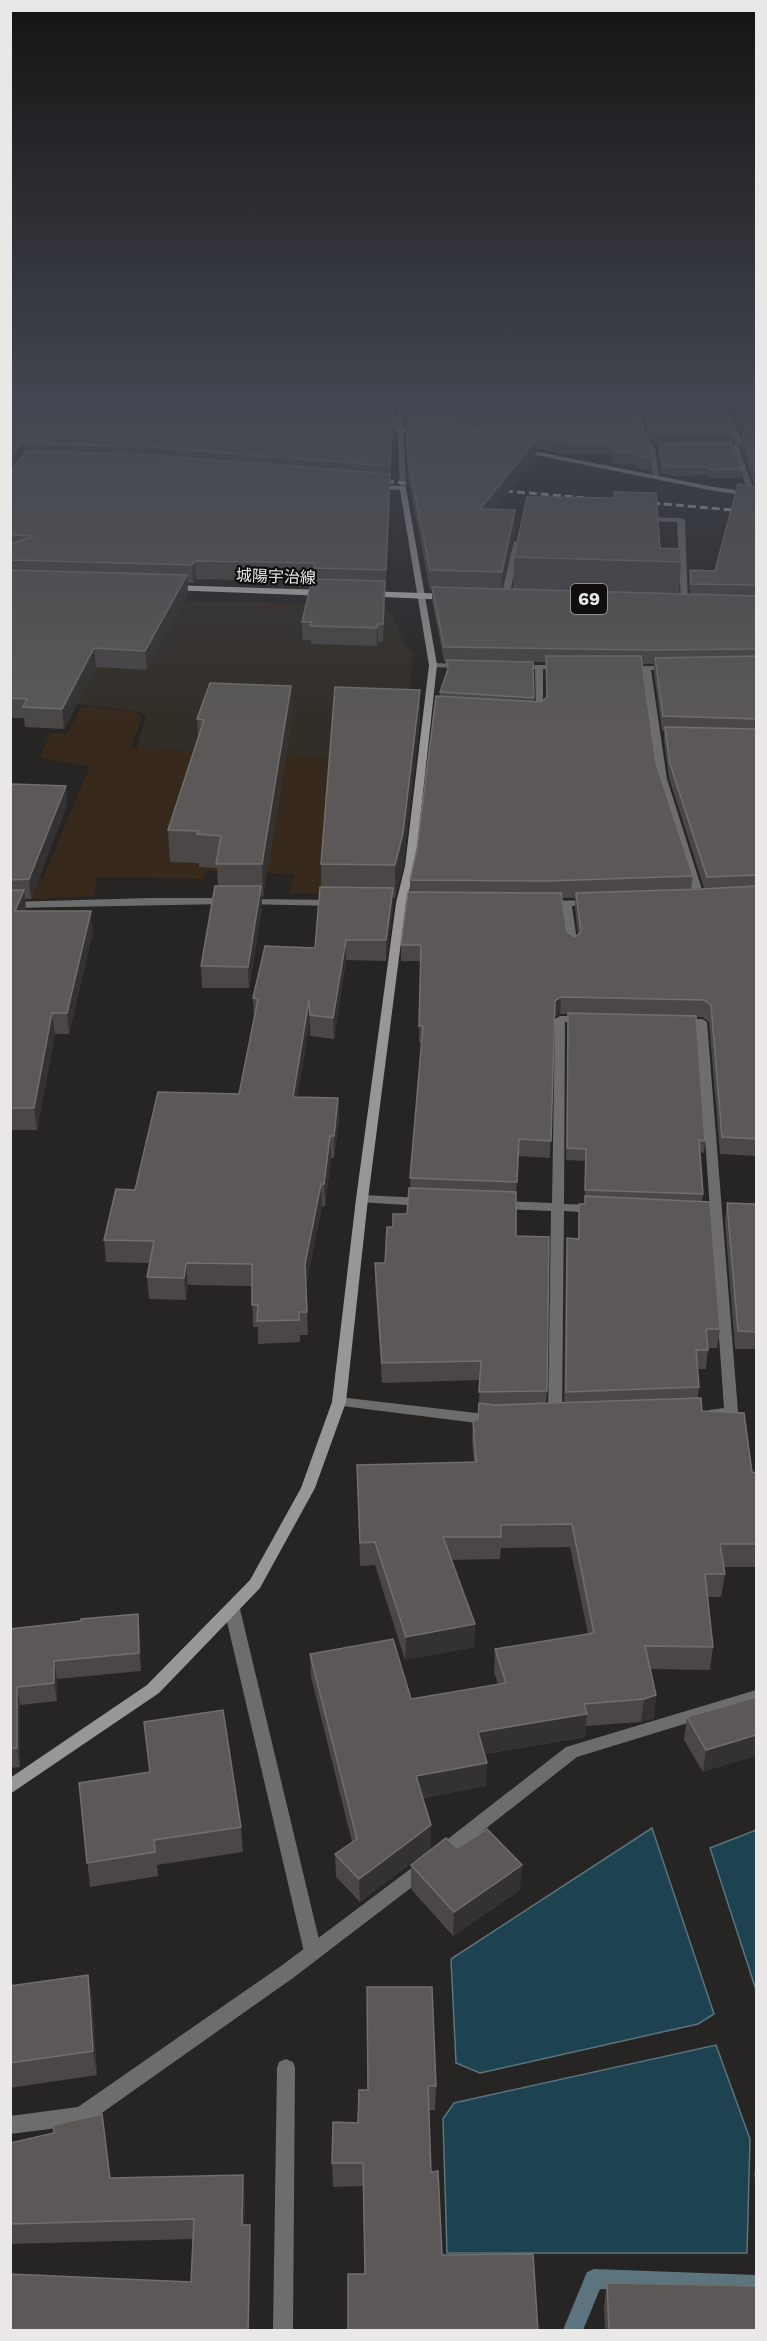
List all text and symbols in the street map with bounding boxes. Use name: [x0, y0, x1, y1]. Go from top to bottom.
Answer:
street label: 城陽宇治線: [236, 566, 316, 587]
road number: 69: [571, 584, 607, 614]

